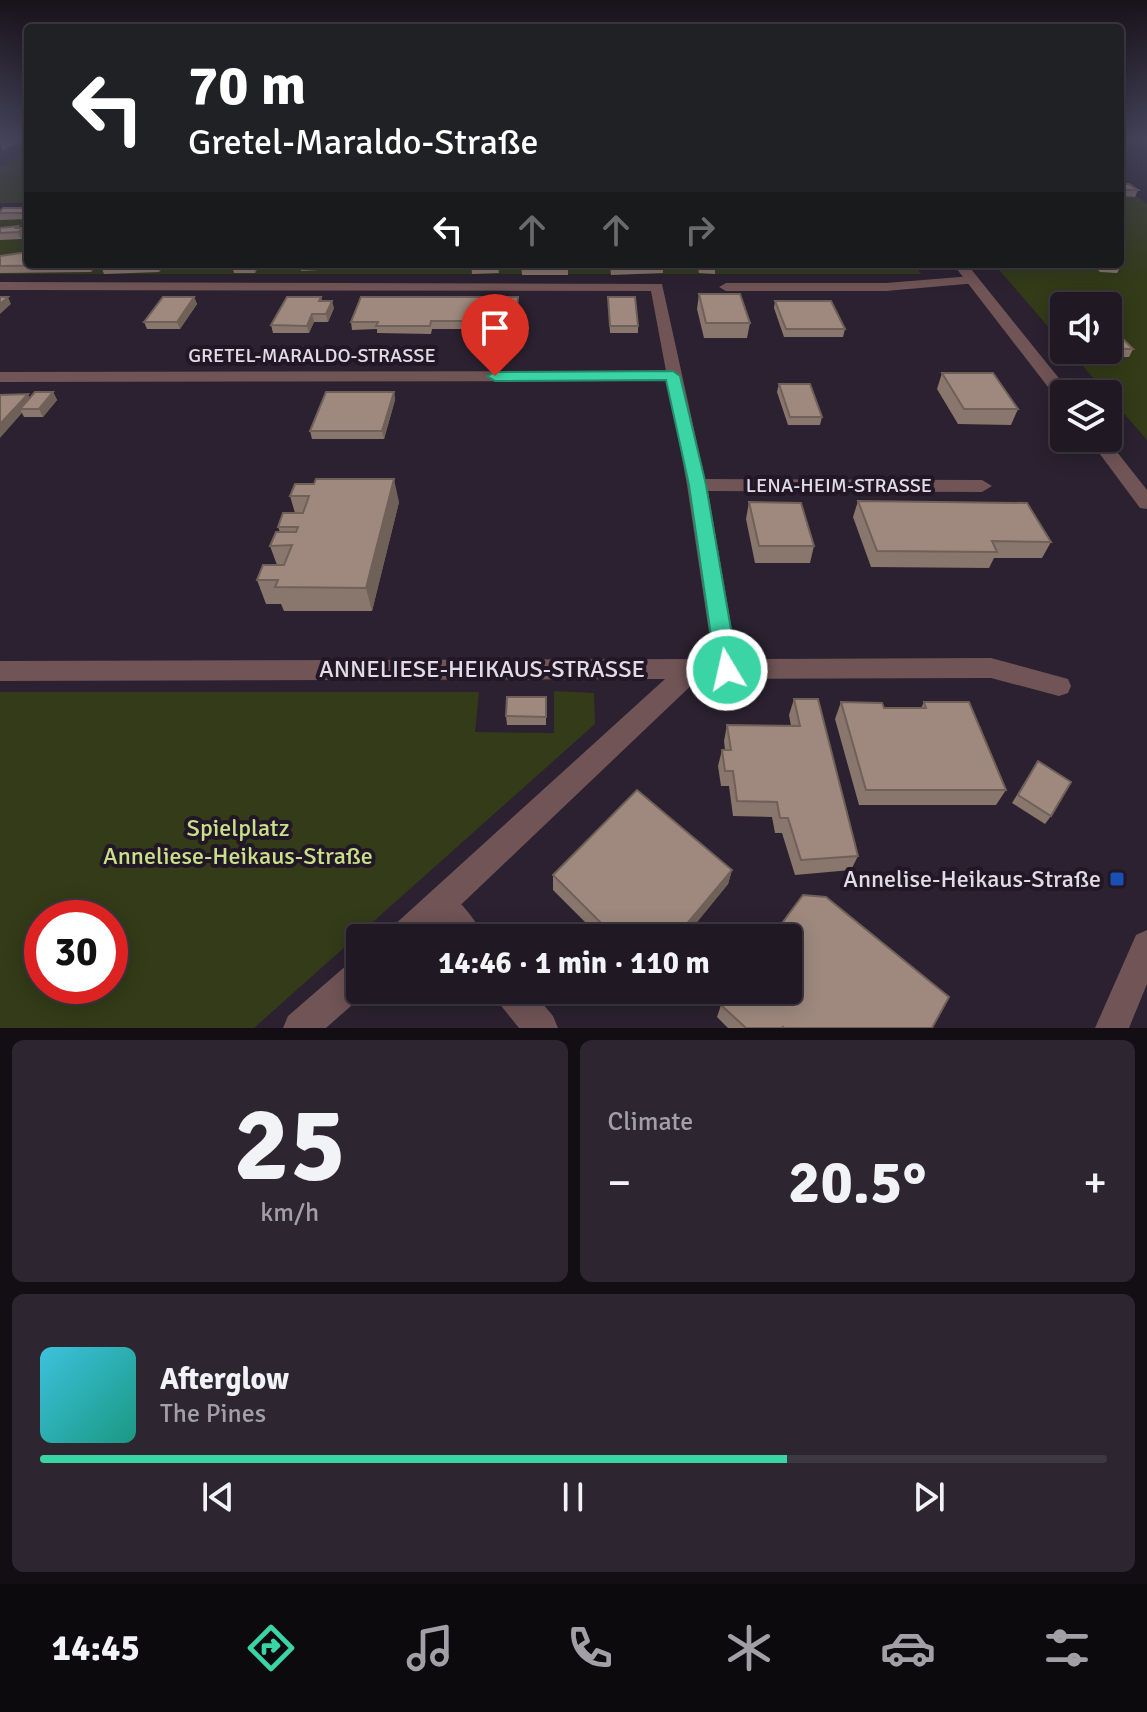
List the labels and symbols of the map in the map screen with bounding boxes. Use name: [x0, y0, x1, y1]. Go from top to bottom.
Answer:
pin: [461, 294, 529, 376]
street label: GRETEL-MARALDO-STRASSE: [188, 343, 436, 368]
street label: LENA-HEIM-STRASSE: [746, 473, 932, 498]
position arrow: [685, 628, 769, 712]
street label: ANNELIESE-HEIKAUS-STRASSE: [319, 654, 645, 684]
park label: Spielplatz Anneliese-Heikaus-Straße: [103, 813, 373, 871]
place label: Annelise-Heikaus-Straße: [843, 864, 1101, 894]
marker: Annelise-Heikaus-Straße: [1108, 870, 1126, 888]
speed limit sign: 30: [24, 900, 128, 1004]

